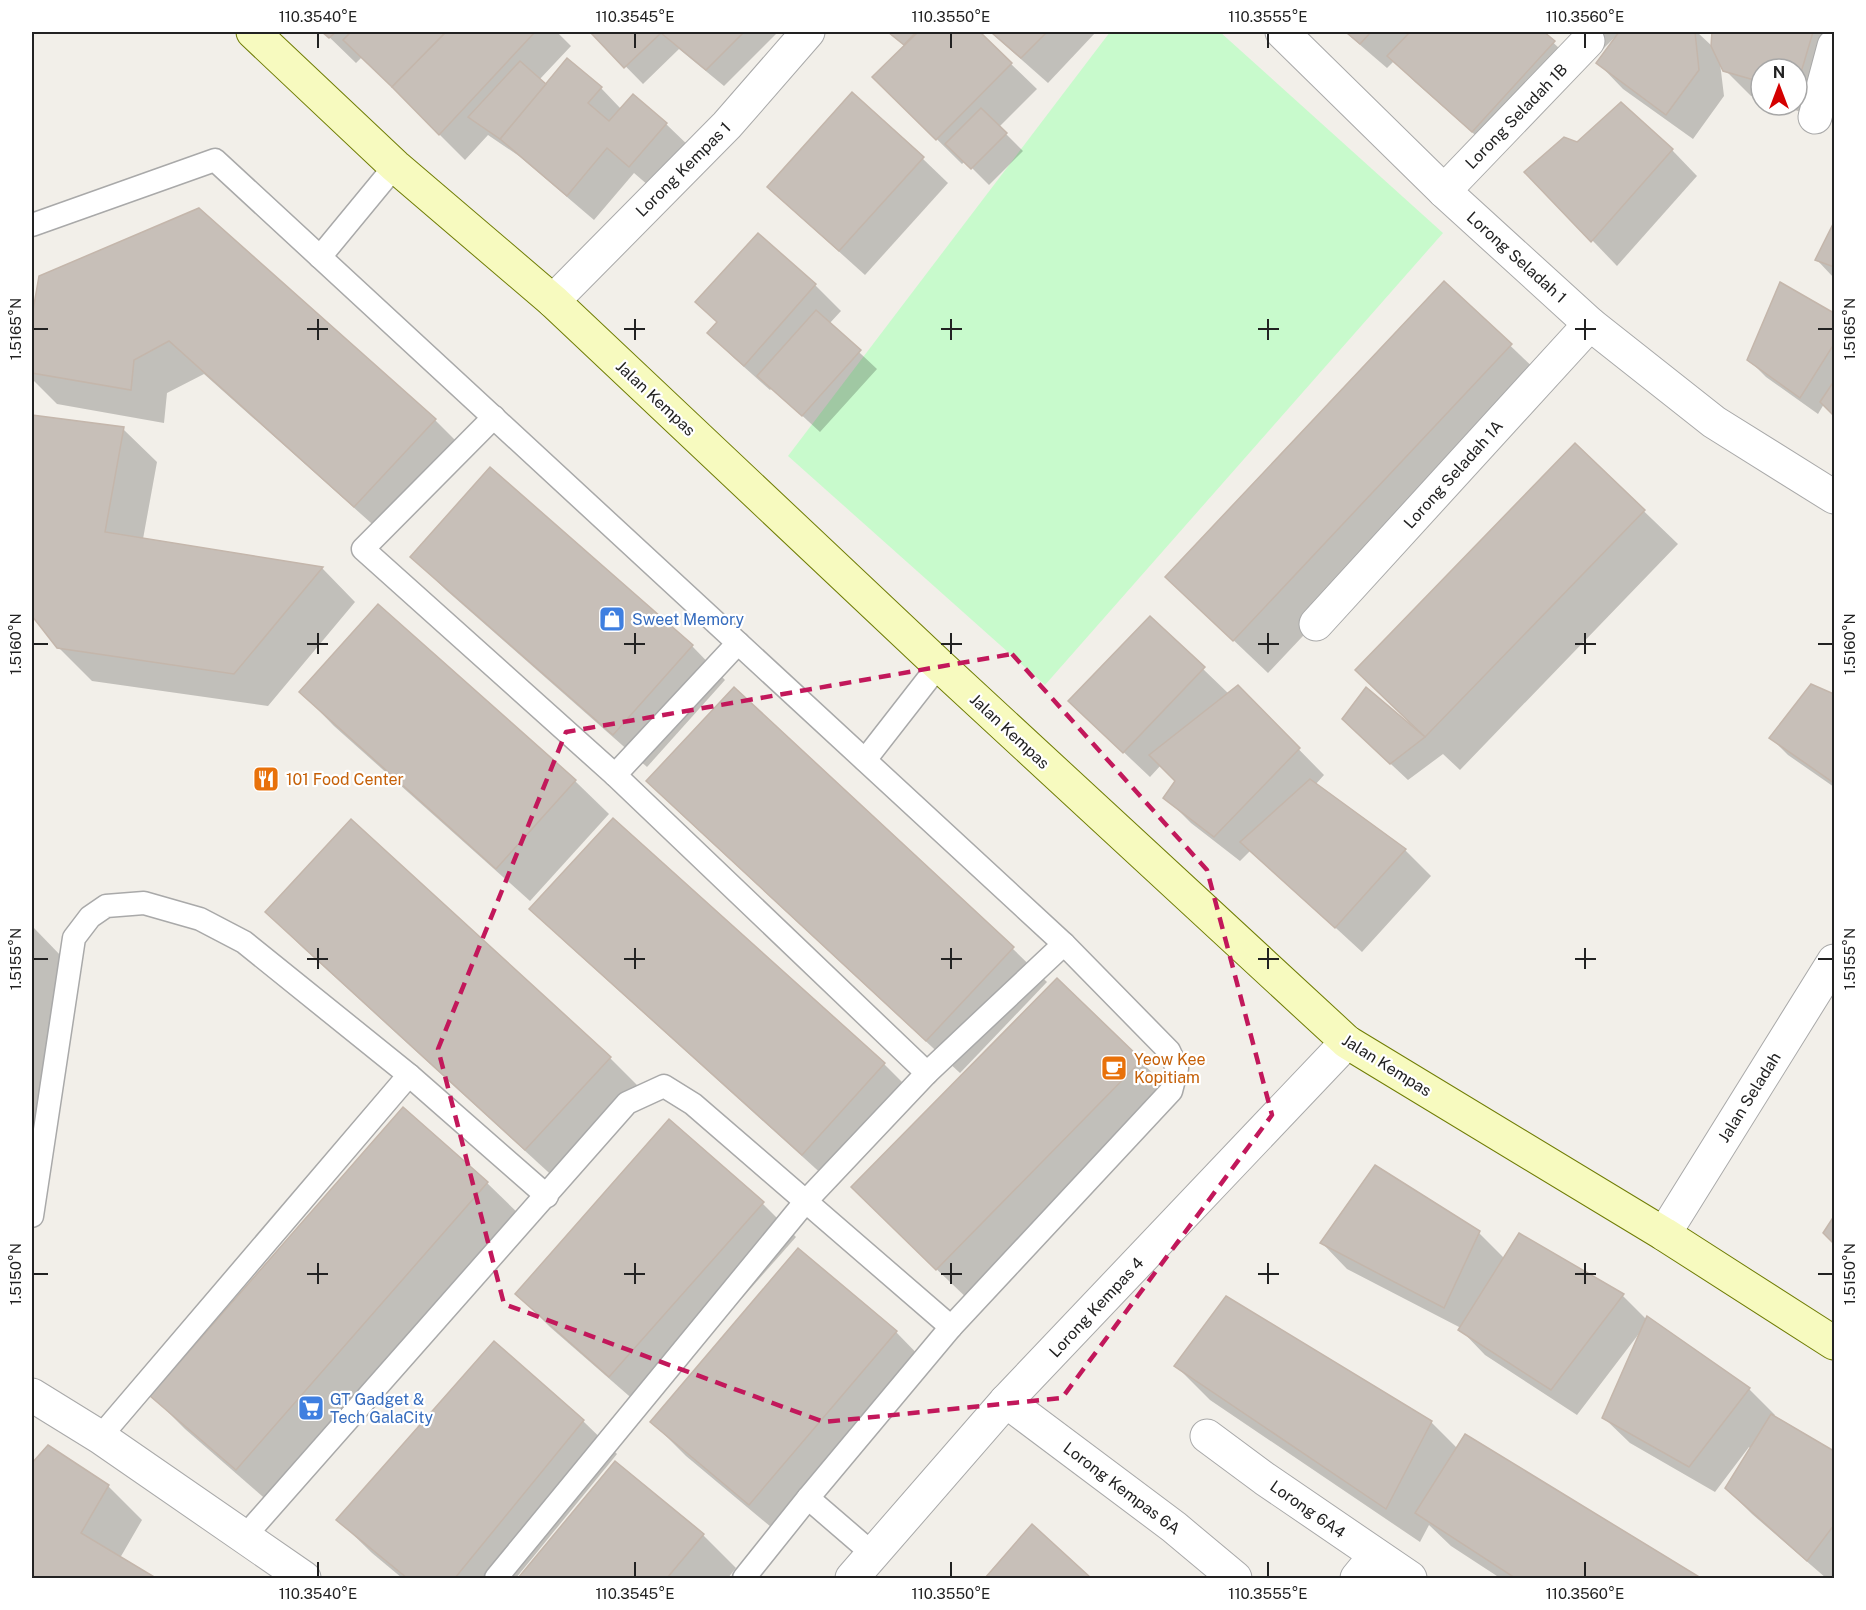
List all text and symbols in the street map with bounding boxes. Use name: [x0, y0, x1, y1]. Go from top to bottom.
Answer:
text: 110.3540°E: [279, 8, 357, 25]
text: 110.3545°E: [596, 8, 674, 25]
text: 110.3550°E: [912, 8, 990, 25]
text: 110.3555°E: [1228, 8, 1308, 25]
text: 110.3560°E: [1546, 8, 1624, 25]
north arrow: [1749, 57, 1809, 117]
street label: Lorong Seladah 1B: [1461, 60, 1571, 173]
text: N: [1773, 63, 1785, 82]
street label: Lorong Kempas 1: [632, 118, 735, 221]
street label: Lorong Seladah 1: [1463, 208, 1570, 307]
text: 1.5165°N: [7, 298, 24, 360]
text: 1.5165°N: [1841, 298, 1858, 360]
street label: Jalan Kempas: [612, 357, 699, 440]
street label: Lorong Seladah 1A: [1400, 416, 1507, 532]
shop icon: Sweet Memory: [597, 604, 627, 634]
place label: Sweet Memory: [632, 610, 744, 629]
text: 1.5160°N: [7, 613, 24, 675]
text: 1.5160°N: [1841, 613, 1858, 675]
street label: Jalan Kempas: [966, 690, 1053, 773]
restaurant icon: 101 Food Center: [251, 764, 281, 794]
place label: 101 Food Center: [286, 770, 404, 789]
text: 1.5155°N: [7, 928, 24, 990]
text: 1.5155°N: [1841, 928, 1858, 990]
street label: Jalan Kempas: [1339, 1030, 1435, 1100]
street label: Jalan Seladah: [1714, 1049, 1785, 1146]
place label: Yeow Kee Kopitiam: [1134, 1050, 1206, 1087]
cafe icon: Yeow Kee Kopitiam: [1099, 1053, 1129, 1083]
text: 1.5150°N: [7, 1243, 24, 1305]
text: 1.5150°N: [1841, 1243, 1858, 1305]
street label: Lorong Kempas 4: [1045, 1253, 1148, 1361]
place label: GT Gadget & Tech GalaCity: [330, 1390, 434, 1427]
supermarket icon: GT Gadget & Tech GalaCity: [296, 1393, 326, 1423]
street label: Lorong Kempas 6A: [1060, 1438, 1184, 1538]
street label: Lorong 6A4: [1266, 1477, 1349, 1542]
text: 110.3540°E: [279, 1585, 357, 1602]
text: 110.3545°E: [596, 1585, 674, 1602]
text: 110.3550°E: [912, 1585, 990, 1602]
text: 110.3555°E: [1228, 1585, 1308, 1602]
text: 110.3560°E: [1546, 1585, 1624, 1602]

